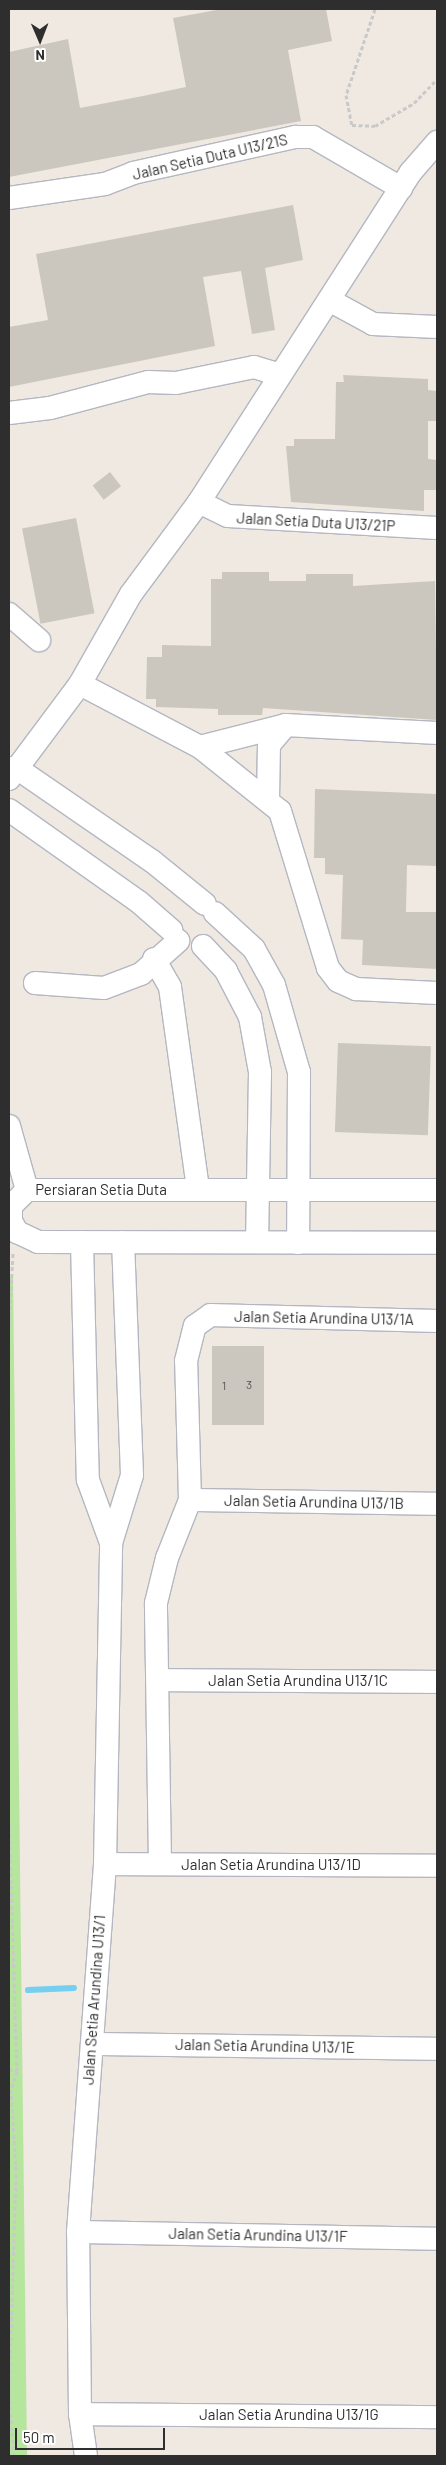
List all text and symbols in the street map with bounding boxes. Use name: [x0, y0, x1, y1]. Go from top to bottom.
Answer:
north arrow: [15, 15, 65, 65]
text: N: [35, 47, 45, 64]
street label: Jalan Setia Duta U13/21S: [131, 130, 289, 184]
street label: Jalan Setia Duta U13/21P: [236, 509, 396, 535]
street label: Persiaran Setia Duta: [35, 1181, 167, 1199]
street label: Jalan Setia Arundina U13/1A: [234, 1307, 414, 1329]
house number: 3: [246, 1378, 252, 1392]
house number: 1: [222, 1379, 226, 1393]
street label: Jalan Setia Arundina U13/1B: [224, 1491, 404, 1513]
street label: Jalan Setia Arundina U13/1C: [208, 1672, 388, 1690]
street label: Jalan Setia Arundina U13/1D: [181, 1856, 361, 1874]
street label: Jalan Setia Arundina U13/1: [79, 1914, 109, 2086]
street label: Jalan Setia Arundina U13/1E: [175, 2035, 355, 2057]
street label: Jalan Setia Arundina U13/1F: [168, 2224, 348, 2246]
street label: Jalan Setia Arundina U13/1G: [199, 2406, 379, 2424]
scale bar: [18, 2418, 168, 2450]
text: 50 m: [23, 2428, 55, 2446]

